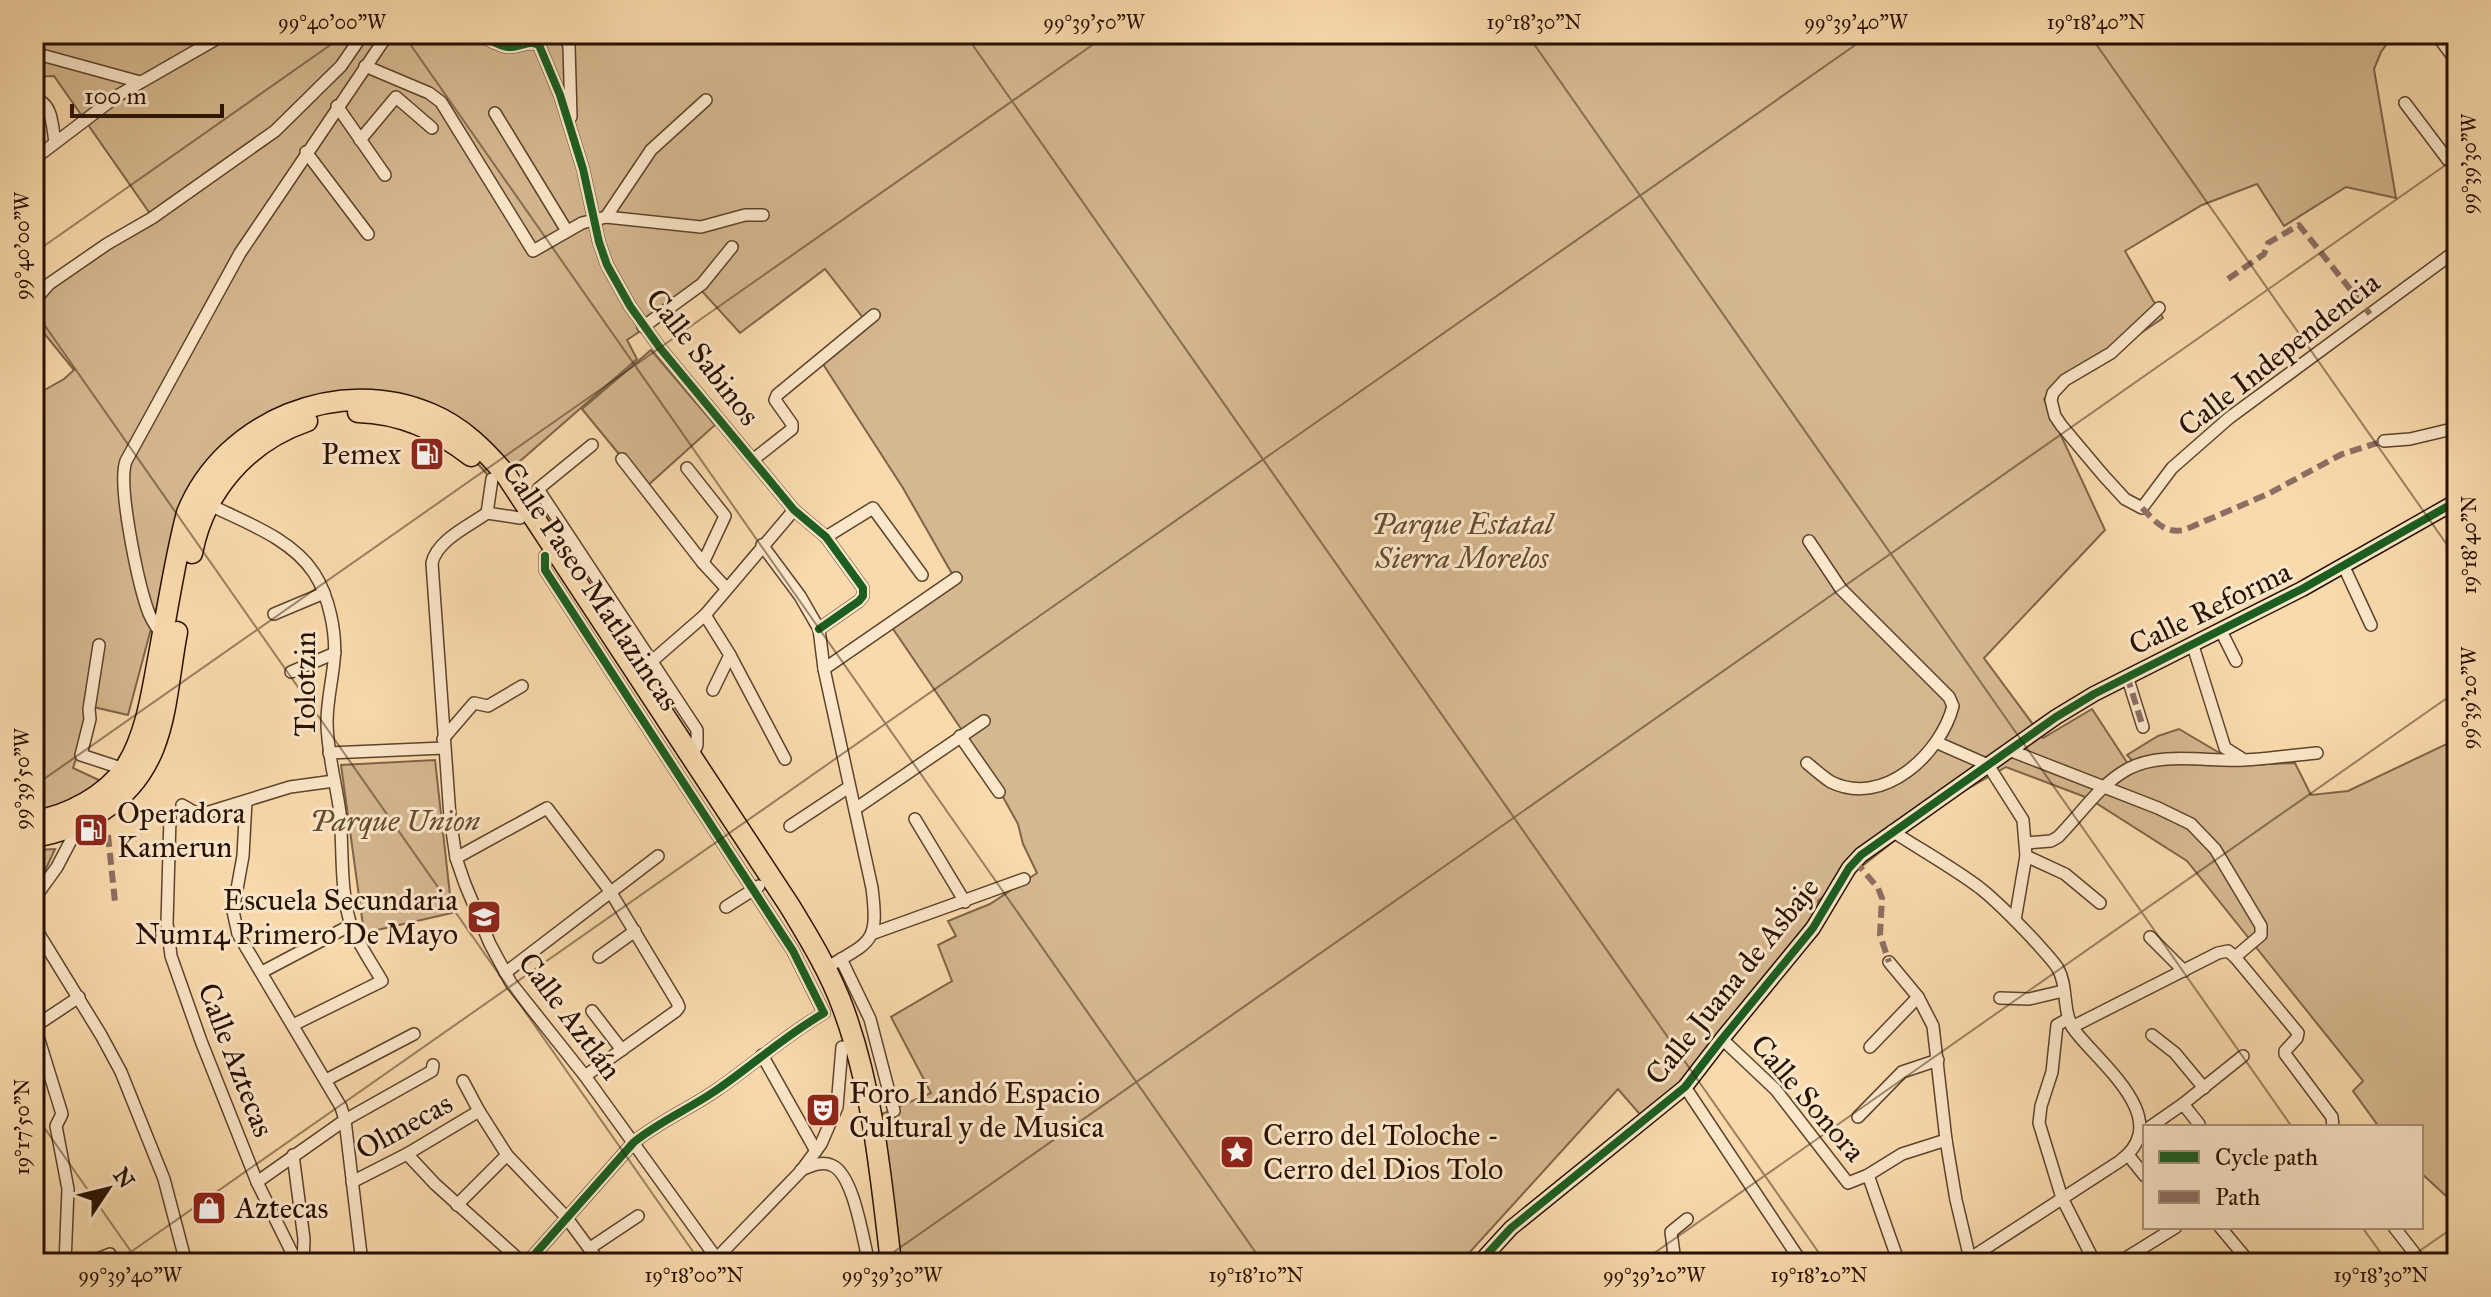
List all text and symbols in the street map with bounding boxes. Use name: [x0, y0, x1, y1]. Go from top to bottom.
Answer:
text: 99°40'00"W: [278, 10, 387, 34]
text: 99°39'50"W: [1043, 10, 1146, 34]
text: 19°18'30"N: [1486, 10, 1582, 34]
text: 99°39'40"W: [1804, 10, 1909, 34]
text: 19°18'40"N: [2047, 10, 2145, 34]
scale bar: [72, 68, 222, 118]
text: 100 m: [84, 81, 147, 111]
text: 99°39'30"W: [2457, 113, 2481, 214]
text: 99°40'00"W: [10, 191, 34, 300]
street label: Calle Independencia: [2171, 264, 2387, 444]
street label: Calle Sabinos: [639, 282, 767, 432]
fuel station icon: Pemex: [408, 435, 446, 473]
place label: Pemex: [321, 436, 401, 472]
street label: Calle Paseo Matlazincas: [494, 455, 688, 717]
text: 19°18'40"N: [2457, 496, 2481, 594]
park label: Parque Estatal Sierra Morelos: [1371, 506, 1556, 576]
street label: Calle Reforma: [2123, 553, 2297, 663]
street label: Tolotzin: [287, 631, 323, 737]
text: 99°39'20"W: [2457, 646, 2481, 749]
text: 99°39'50"W: [10, 727, 34, 830]
place label: Operadora Kamerun: [117, 795, 246, 865]
park label: Parque Union: [310, 803, 481, 839]
fuel station icon: Operadora Kamerun: [72, 811, 110, 849]
street label: Calle Juana de Asbaje: [1637, 870, 1827, 1092]
place label: Escuela Secundaria Num14 Primero De Mayo: [135, 882, 458, 952]
school or university icon: Escuela Secundaria Num14 Primero De Mayo: [465, 898, 503, 936]
street label: Calle Aztlán: [511, 945, 629, 1087]
street label: Calle Aztecas: [190, 978, 282, 1142]
street label: Calle Sonora: [1743, 1027, 1873, 1169]
place label: Foro Landó Espacio Cultural y de Musica: [849, 1075, 1104, 1145]
text: 19°17'50"N: [10, 1079, 34, 1175]
street label: Olmecas: [349, 1085, 459, 1167]
theatre icon: Foro Landó Espacio Cultural y de Musica: [804, 1091, 842, 1129]
place label: Cerro del Toloche - Cerro del Dios Tolo: [1263, 1117, 1503, 1187]
legend: [2143, 1125, 2423, 1229]
place icon: Cerro del Toloche - Cerro del Dios Tolo: [1218, 1133, 1256, 1171]
text: Cycle path: [2215, 1142, 2318, 1172]
north arrow: [68, 1149, 148, 1229]
text: N: [108, 1162, 141, 1193]
text: Path: [2215, 1182, 2260, 1212]
shop icon: Aztecas: [190, 1189, 228, 1227]
place label: Aztecas: [233, 1190, 328, 1226]
text: 99°39'40"W: [78, 1263, 183, 1287]
text: 19°18'00"N: [645, 1263, 743, 1287]
text: 99°39'30"W: [842, 1263, 943, 1287]
text: 19°18'10"N: [1209, 1263, 1304, 1287]
text: 99°39'20"W: [1603, 1263, 1706, 1287]
text: 19°18'20"N: [1770, 1263, 1868, 1287]
text: 19°18'30"N: [2333, 1263, 2429, 1287]

